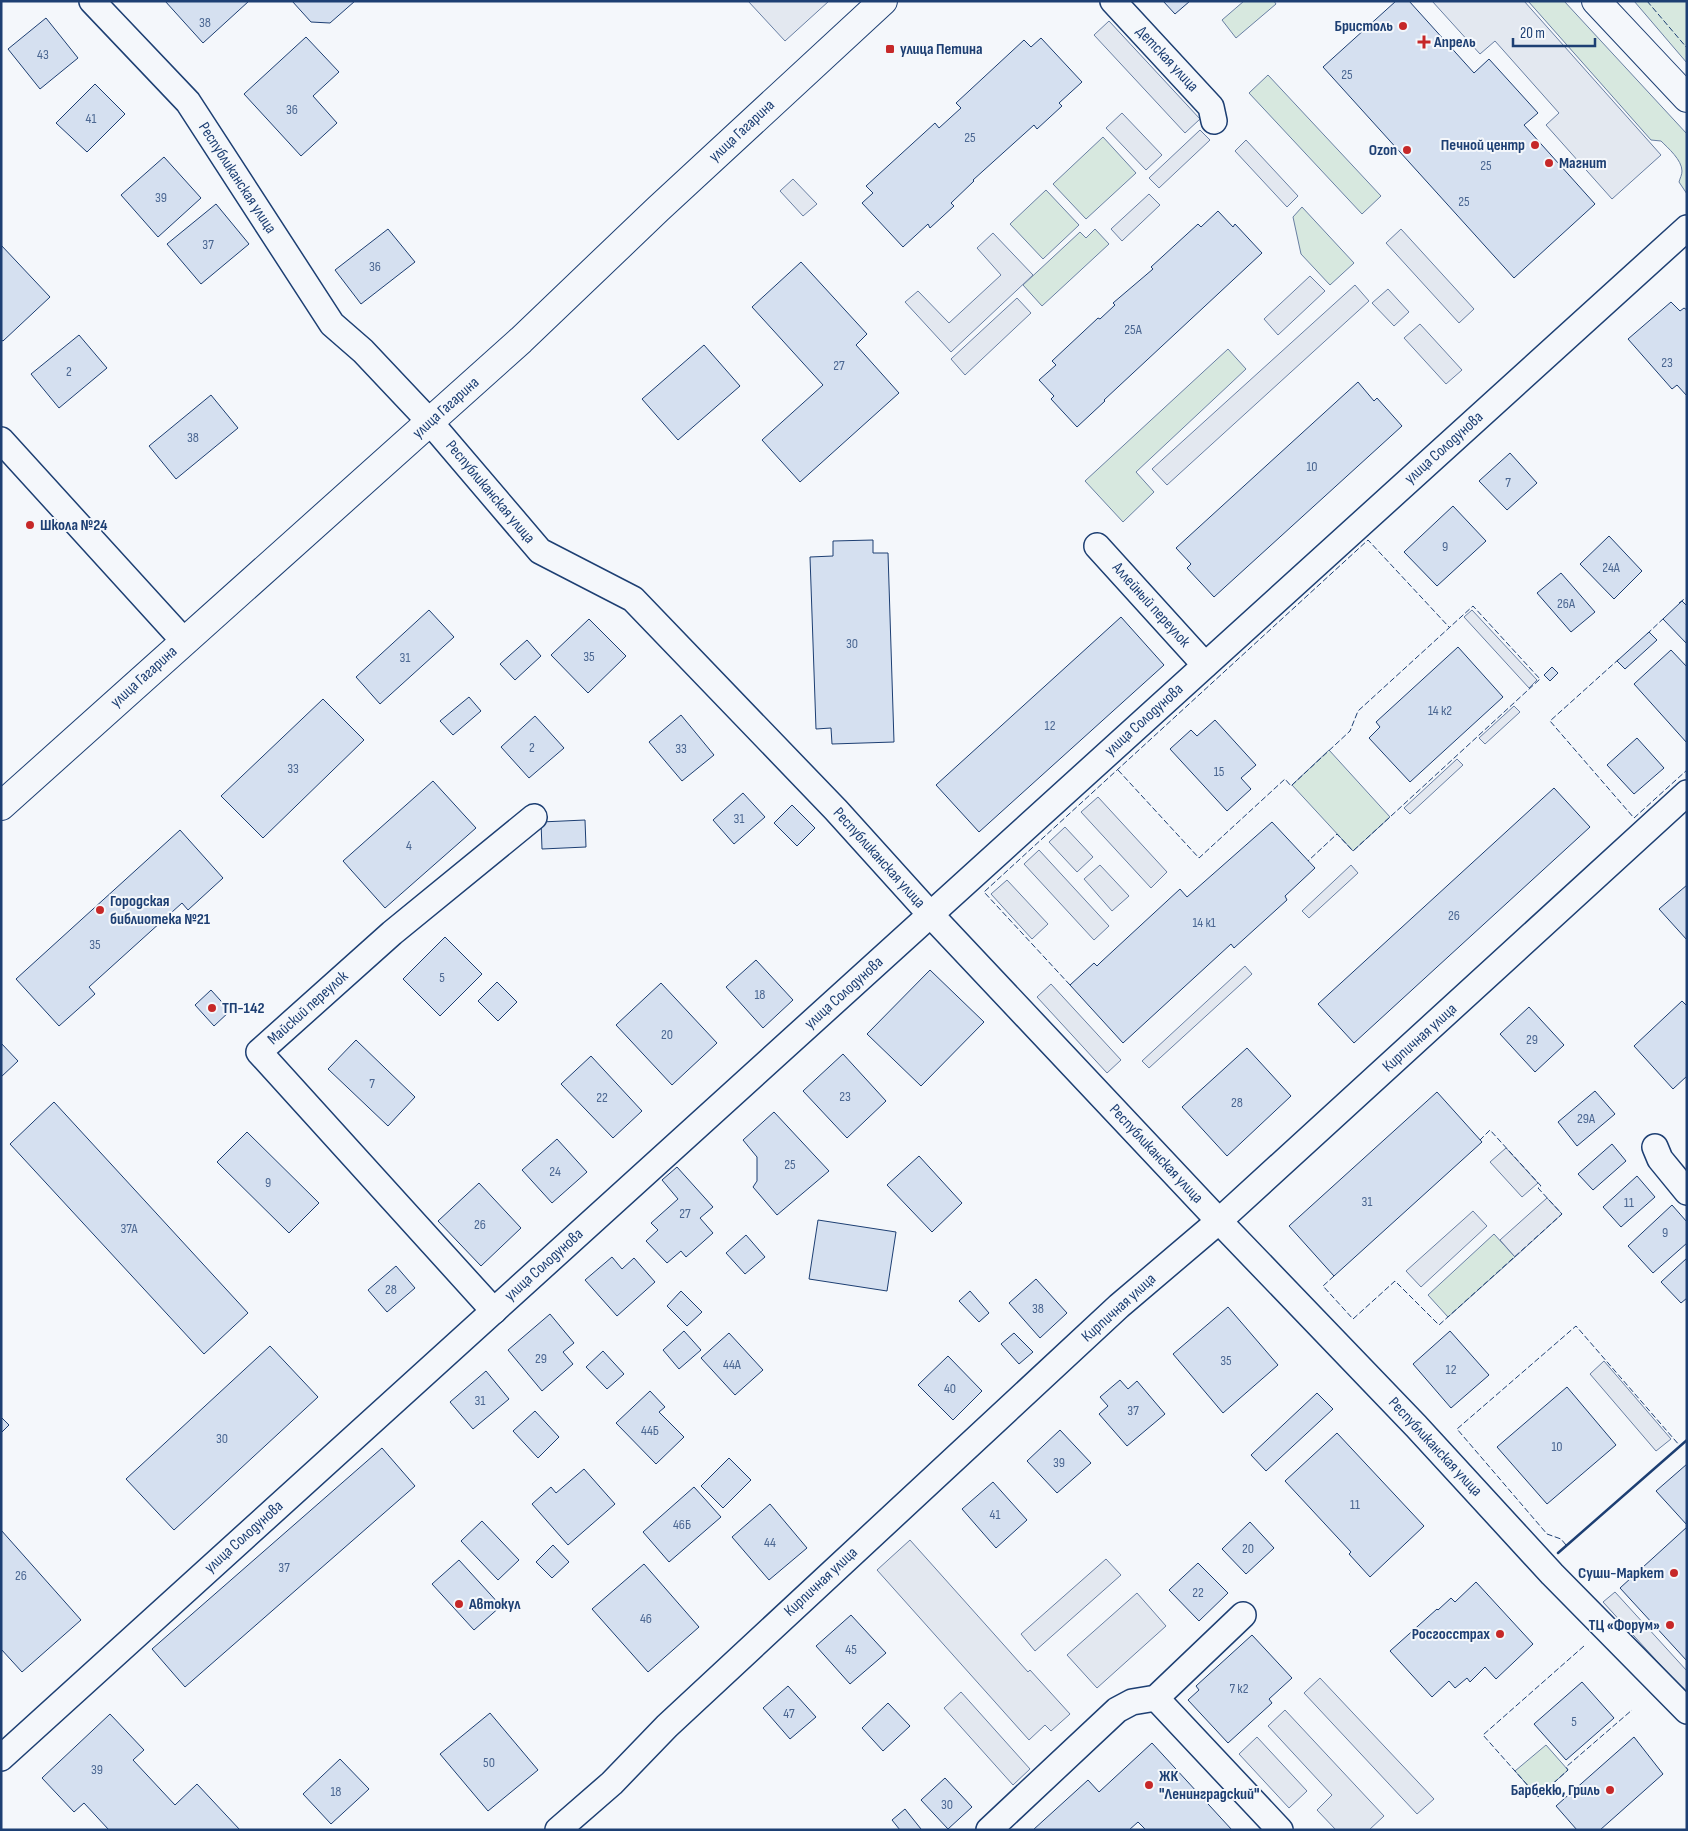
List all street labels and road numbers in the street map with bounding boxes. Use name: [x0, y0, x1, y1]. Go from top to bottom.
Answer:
street label: Детская улица: [1132, 22, 1202, 96]
street label: улица Гагарина: [705, 96, 779, 166]
street label: Республиканская улица: [194, 119, 280, 237]
street label: улица Гагарина: [409, 373, 483, 443]
street label: улица Солодунова: [1401, 408, 1487, 488]
street label: Республиканская улица: [441, 437, 539, 547]
street label: Аллейный переулок: [1107, 558, 1195, 652]
street label: улица Гагарина: [107, 642, 181, 712]
street label: улица Солодунова: [1101, 680, 1187, 760]
street label: Республиканская улица: [829, 804, 929, 912]
street label: улица Солодунова: [801, 953, 887, 1033]
street label: Майский переулок: [264, 966, 353, 1049]
street label: Кирпичная улица: [1379, 1000, 1461, 1076]
street label: Республиканская улица: [1105, 1100, 1207, 1208]
street label: улица Солодунова: [501, 1225, 587, 1305]
street label: Кирпичная улица: [1078, 1270, 1160, 1346]
street label: Республиканская улица: [1384, 1393, 1486, 1501]
street label: улица Солодунова: [201, 1497, 287, 1577]
street label: Кирпичная улица: [780, 1543, 862, 1621]

